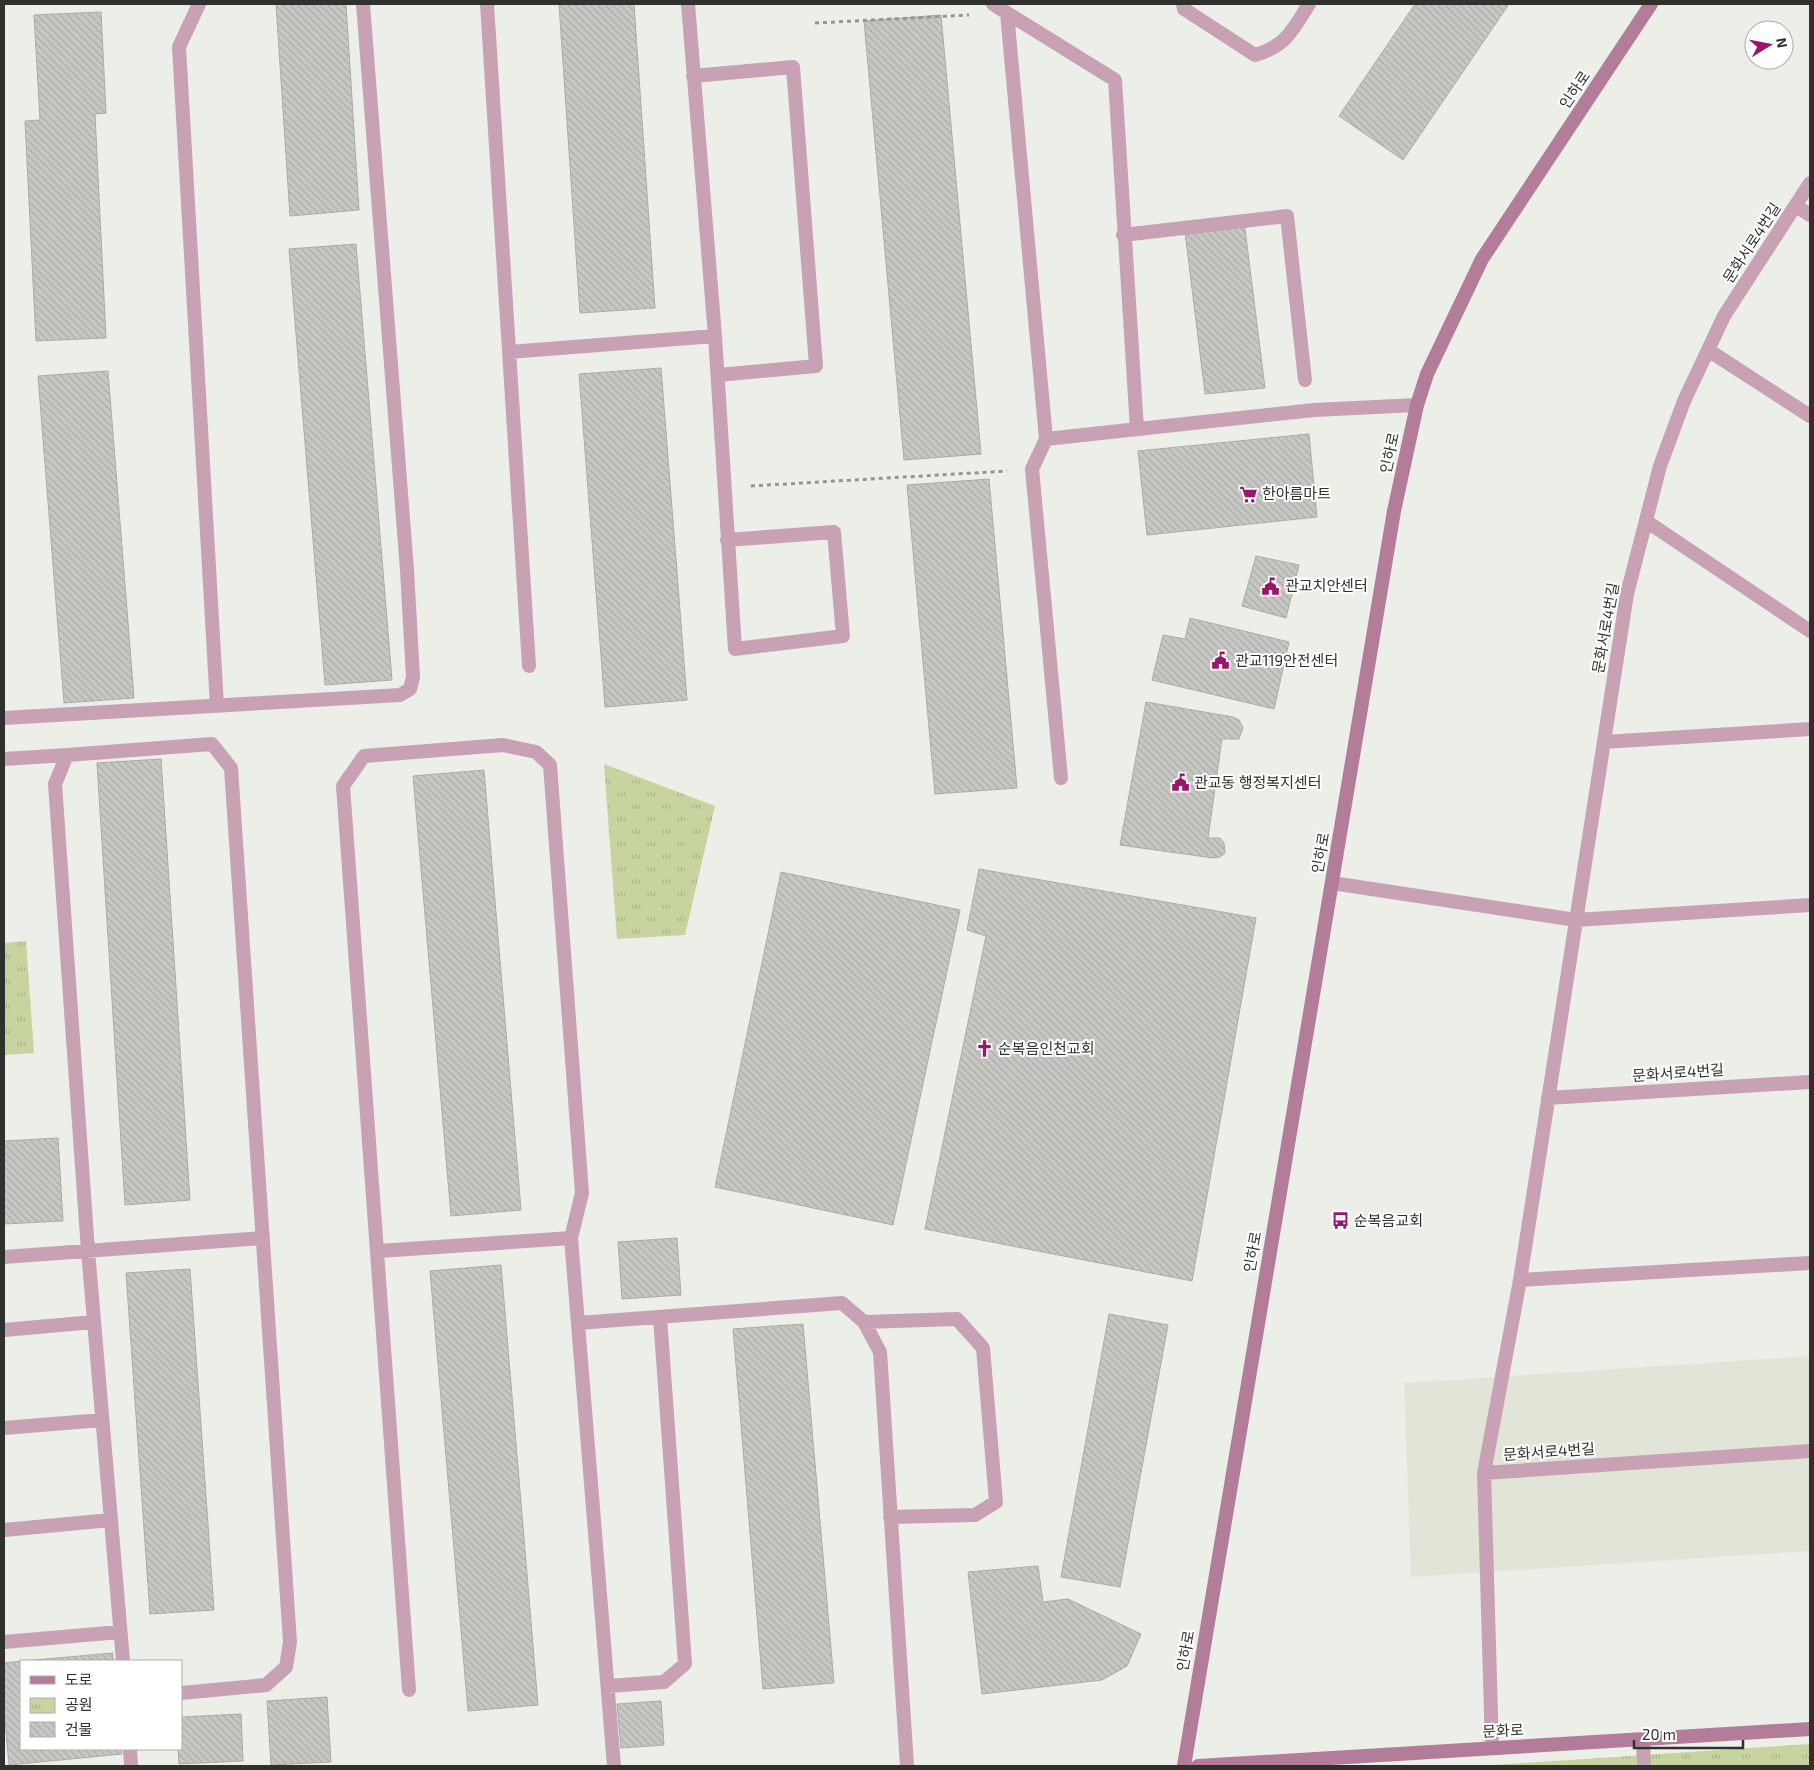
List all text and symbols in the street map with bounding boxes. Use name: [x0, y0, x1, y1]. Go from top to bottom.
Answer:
north arrow: [1744, 20, 1794, 70]
text: N: [1773, 36, 1792, 49]
street label: 인하로: [1555, 67, 1593, 112]
street label: 문화서로4번길: [1719, 199, 1784, 286]
street label: 인하로: [1376, 431, 1402, 475]
supermarket icon: 한아름마트: [1238, 484, 1258, 504]
place label: 한아름마트: [1262, 484, 1331, 502]
public building icon: 관교치안센터: [1261, 576, 1281, 596]
place label: 관교치안센터: [1285, 576, 1368, 594]
street label: 문화서로4번길: [1588, 581, 1622, 675]
public building icon: 관교119안전센터: [1211, 651, 1231, 671]
place label: 관교119안전센터: [1235, 651, 1338, 669]
public building icon: 관교동 행정복지센터: [1170, 773, 1190, 793]
place label: 관교동 행정복지센터: [1194, 773, 1322, 791]
street label: 인하로: [1308, 831, 1332, 875]
church icon: 순복음인천교회: [974, 1039, 994, 1059]
place label: 순복음인천교회: [998, 1039, 1095, 1057]
street label: 문화서로4번길: [1631, 1060, 1724, 1084]
bus stop icon: 순복음교회: [1330, 1211, 1350, 1231]
place label: 순복음교회: [1354, 1211, 1423, 1229]
street label: 인하로: [1240, 1230, 1264, 1274]
street label: 문화서로4번길: [1502, 1439, 1595, 1463]
street label: 인하로: [1173, 1629, 1197, 1673]
legend: [20, 1660, 182, 1750]
text: 도로: [65, 1670, 93, 1688]
text: 공원: [65, 1695, 93, 1713]
scale bar: [1634, 1718, 1743, 1750]
text: 건물: [65, 1720, 93, 1738]
street label: 문화로: [1482, 1720, 1524, 1740]
text: 20 m: [1642, 1725, 1676, 1743]

